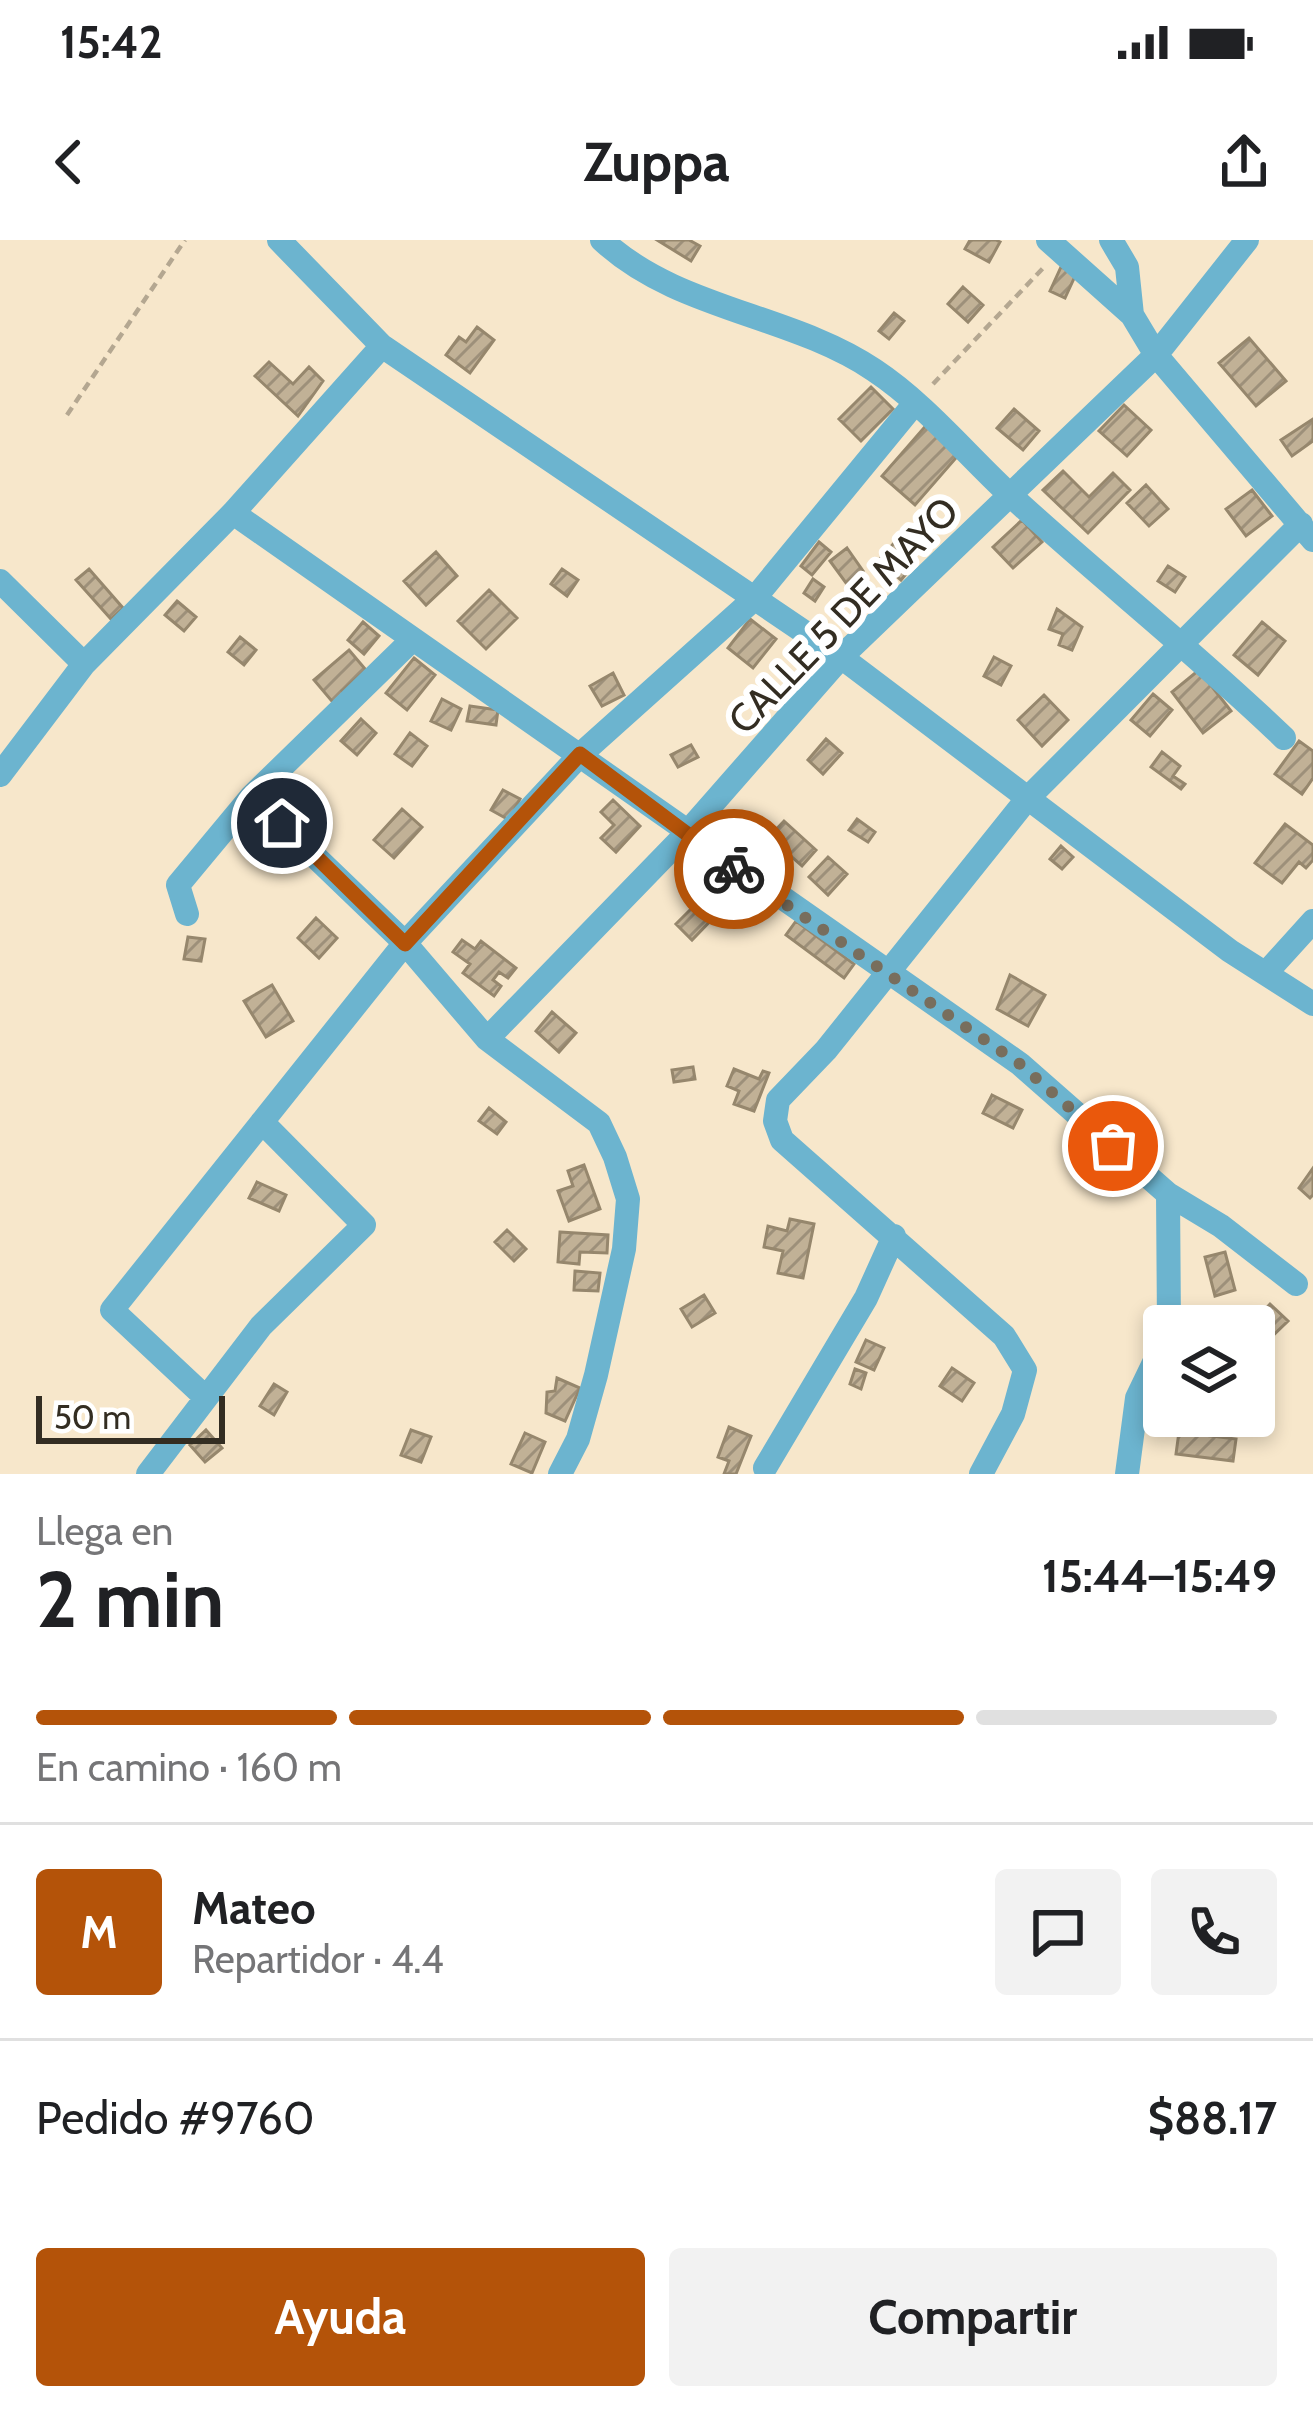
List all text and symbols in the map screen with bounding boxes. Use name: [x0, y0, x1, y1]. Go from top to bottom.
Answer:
text: 15:42: [60, 15, 163, 69]
icon: back: [36, 129, 102, 195]
text: Zuppa: [583, 129, 730, 195]
icon: share: [1211, 129, 1277, 195]
street label: CALLE 5 DE MAYO: [718, 487, 968, 743]
pin: [231, 772, 333, 874]
icon: home: [249, 790, 315, 856]
courier: [674, 809, 794, 929]
icon: bike: [701, 836, 767, 902]
pin: [1062, 1095, 1164, 1197]
icon: bag: [1080, 1113, 1146, 1179]
map controls: [1143, 1305, 1275, 1437]
button: layers: [1143, 1305, 1275, 1437]
scale bar: [36, 1390, 225, 1443]
text: 50 m: [54, 1397, 131, 1437]
text: Llega en: [36, 1507, 173, 1555]
text: 15:44–15:49: [1042, 1549, 1277, 1603]
text: 2 min: [36, 1552, 224, 1647]
text: En camino · 160 m: [36, 1743, 342, 1791]
button: chat: [995, 1869, 1121, 1995]
button: phone: [1151, 1869, 1277, 1995]
text: Mateo: [192, 1881, 316, 1935]
text: M: [80, 1905, 118, 1959]
text: Repartidor · 4.4: [192, 1935, 444, 1983]
text: Pedido #9760: [36, 2091, 314, 2145]
text: $88.17: [1148, 2091, 1277, 2145]
button: Ayuda: [36, 2248, 645, 2386]
button: Compartir: [669, 2248, 1277, 2386]

